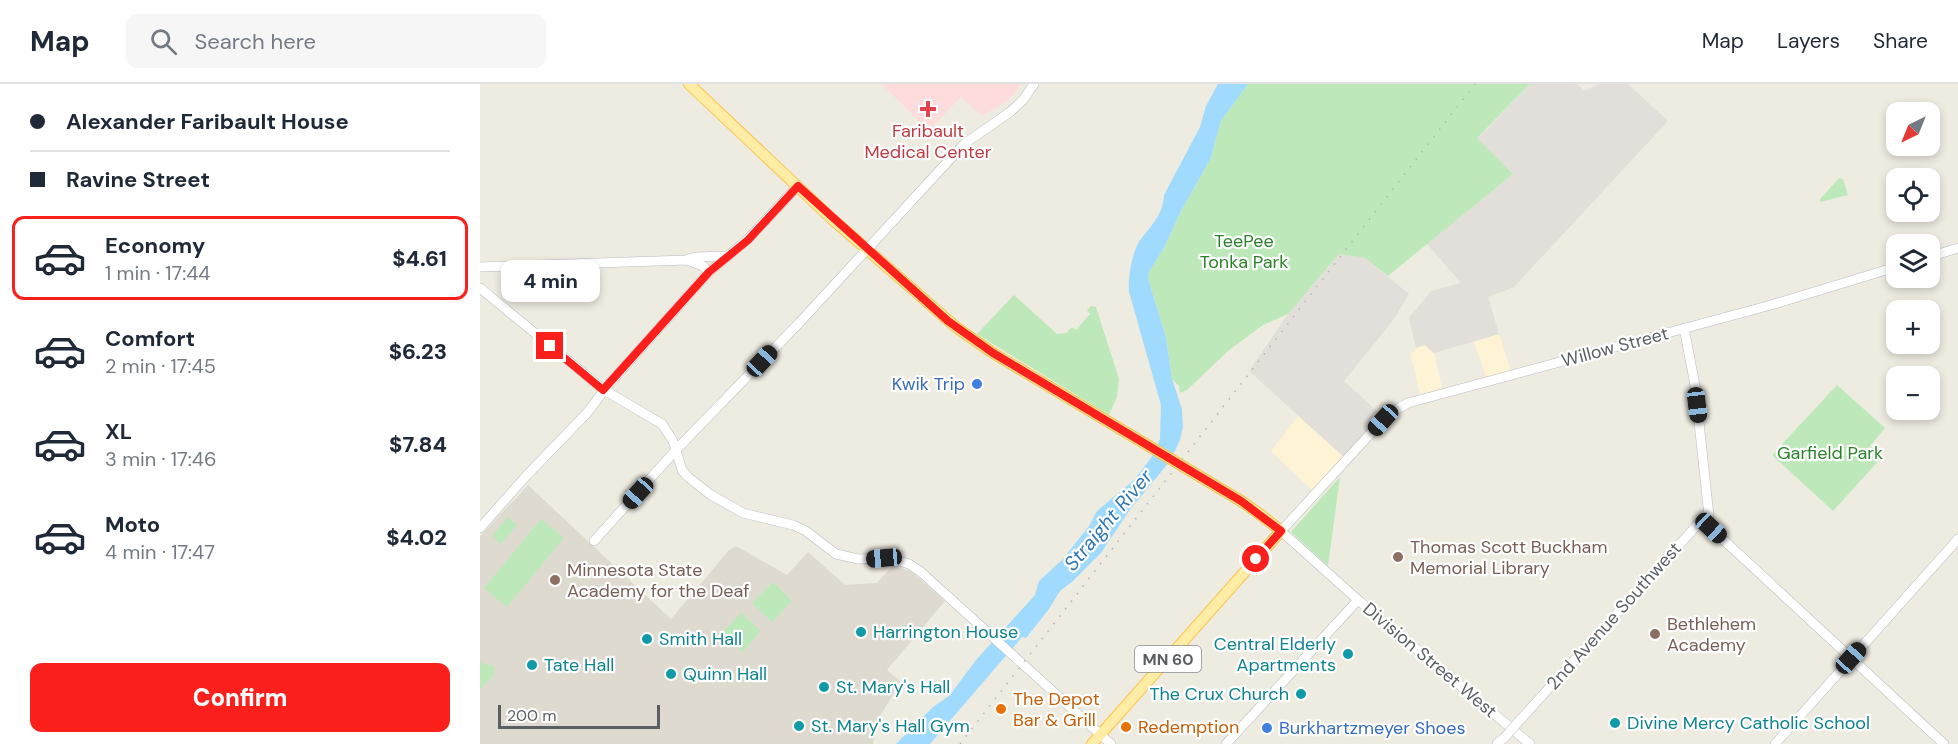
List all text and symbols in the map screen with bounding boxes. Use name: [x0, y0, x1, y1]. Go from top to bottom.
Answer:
search box: [126, 14, 546, 68]
text: Map: [30, 23, 90, 60]
icon: search: [147, 25, 180, 58]
text: Search here: [195, 27, 316, 56]
text: Map: [1702, 27, 1744, 55]
text: Layers: [1777, 27, 1840, 55]
text: Share: [1873, 27, 1928, 55]
marker: Faribault Medical Center: [919, 100, 937, 118]
north arrow: [1886, 102, 1940, 156]
map controls: [1886, 102, 1940, 420]
text: Alexander Faribault House: [66, 107, 349, 136]
place label: Faribault Medical Center: [864, 119, 992, 164]
text: Ravine Street: [66, 165, 210, 194]
button: locate: [1886, 168, 1940, 222]
park label: TeePee Tonka Park: [1200, 229, 1288, 274]
icon: car: [33, 231, 87, 285]
text: Economy: [105, 231, 205, 260]
button: layers: [1886, 234, 1940, 288]
text: $4.61: [392, 244, 447, 273]
callout: 4 min: [500, 259, 599, 301]
text: 1 min · 17:44: [105, 260, 211, 286]
text: 4 min: [523, 268, 578, 294]
button: +: [1886, 300, 1940, 354]
street label: Willow Street: [1559, 321, 1671, 373]
icon: car: [33, 324, 87, 378]
text: Comfort: [105, 324, 195, 353]
route end: [536, 332, 563, 359]
text: $6.23: [389, 337, 447, 366]
car: [743, 342, 781, 380]
text: 2 min · 17:45: [105, 353, 216, 379]
button: −: [1886, 366, 1940, 420]
place label: Kwik Trip: [892, 372, 965, 396]
marker: Kwik Trip: [970, 377, 984, 391]
car: [1686, 386, 1708, 424]
car: [1364, 401, 1402, 439]
icon: car: [33, 417, 87, 471]
text: XL: [105, 417, 132, 446]
text: $7.84: [389, 430, 447, 459]
park label: Garfield Park: [1777, 441, 1883, 465]
text: 3 min · 17:46: [105, 446, 217, 472]
water label: Straight River: [1058, 463, 1158, 576]
car: [619, 474, 657, 512]
car: [1692, 509, 1730, 547]
icon: car: [33, 510, 87, 564]
text: Moto: [105, 510, 160, 539]
text: $4.02: [386, 523, 447, 552]
place label: Thomas Scott Buckham Memorial Library: [1410, 535, 1607, 580]
street label: 2nd Avenue Southwest: [1541, 537, 1687, 695]
text: 4 min · 17:47: [105, 539, 215, 565]
route start: [1242, 545, 1269, 572]
car: [865, 547, 903, 569]
marker: Thomas Scott Buckham Memorial Library: [1391, 550, 1405, 564]
place label: Minnesota State Academy for the Deaf: [567, 558, 749, 603]
marker: Minnesota State Academy for the Deaf: [548, 573, 562, 587]
street label: Division Street West: [1358, 597, 1502, 723]
place label: Bethlehem Academy: [1667, 612, 1756, 657]
place label: Harrington House: [873, 620, 1018, 644]
marker: Harrington House: [854, 625, 868, 639]
place label: Smith Hall: [659, 627, 742, 651]
marker: Bethlehem Academy: [1648, 627, 1662, 641]
marker: Smith Hall: [640, 632, 654, 646]
place label: Central Elderly Apartments: [1214, 632, 1336, 677]
car: [1832, 639, 1870, 677]
road number: MN 60: [1135, 646, 1201, 672]
marker: Central Elderly Apartments: [1341, 647, 1355, 661]
place label: Tate Hall: [544, 653, 614, 677]
marker: Tate Hall: [525, 658, 539, 672]
place label: Quinn Hall: [683, 662, 767, 686]
button: Confirm: [30, 663, 450, 732]
marker: Quinn Hall: [664, 667, 678, 681]
place label: St. Mary's Hall: [836, 675, 950, 699]
marker: St. Mary's Hall: [817, 680, 831, 694]
place label: The Crux Church: [1149, 682, 1289, 706]
place label: The Depot Bar & Grill: [1013, 687, 1100, 732]
marker: The Crux Church: [1294, 687, 1308, 701]
scale bar: [498, 702, 660, 730]
marker: The Depot Bar & Grill: [994, 702, 1008, 716]
text: 200 m: [507, 705, 556, 726]
place label: Divine Mercy Catholic School: [1627, 711, 1870, 735]
place label: St. Mary's Hall Gym: [811, 714, 970, 738]
place label: Redemption: [1138, 715, 1239, 739]
place label: Burkhartzmeyer Shoes: [1279, 716, 1465, 740]
marker: Divine Mercy Catholic School: [1608, 716, 1622, 730]
marker: St. Mary's Hall Gym: [792, 719, 806, 733]
marker: Redemption: [1119, 720, 1133, 734]
marker: Burkhartzmeyer Shoes: [1260, 721, 1274, 735]

